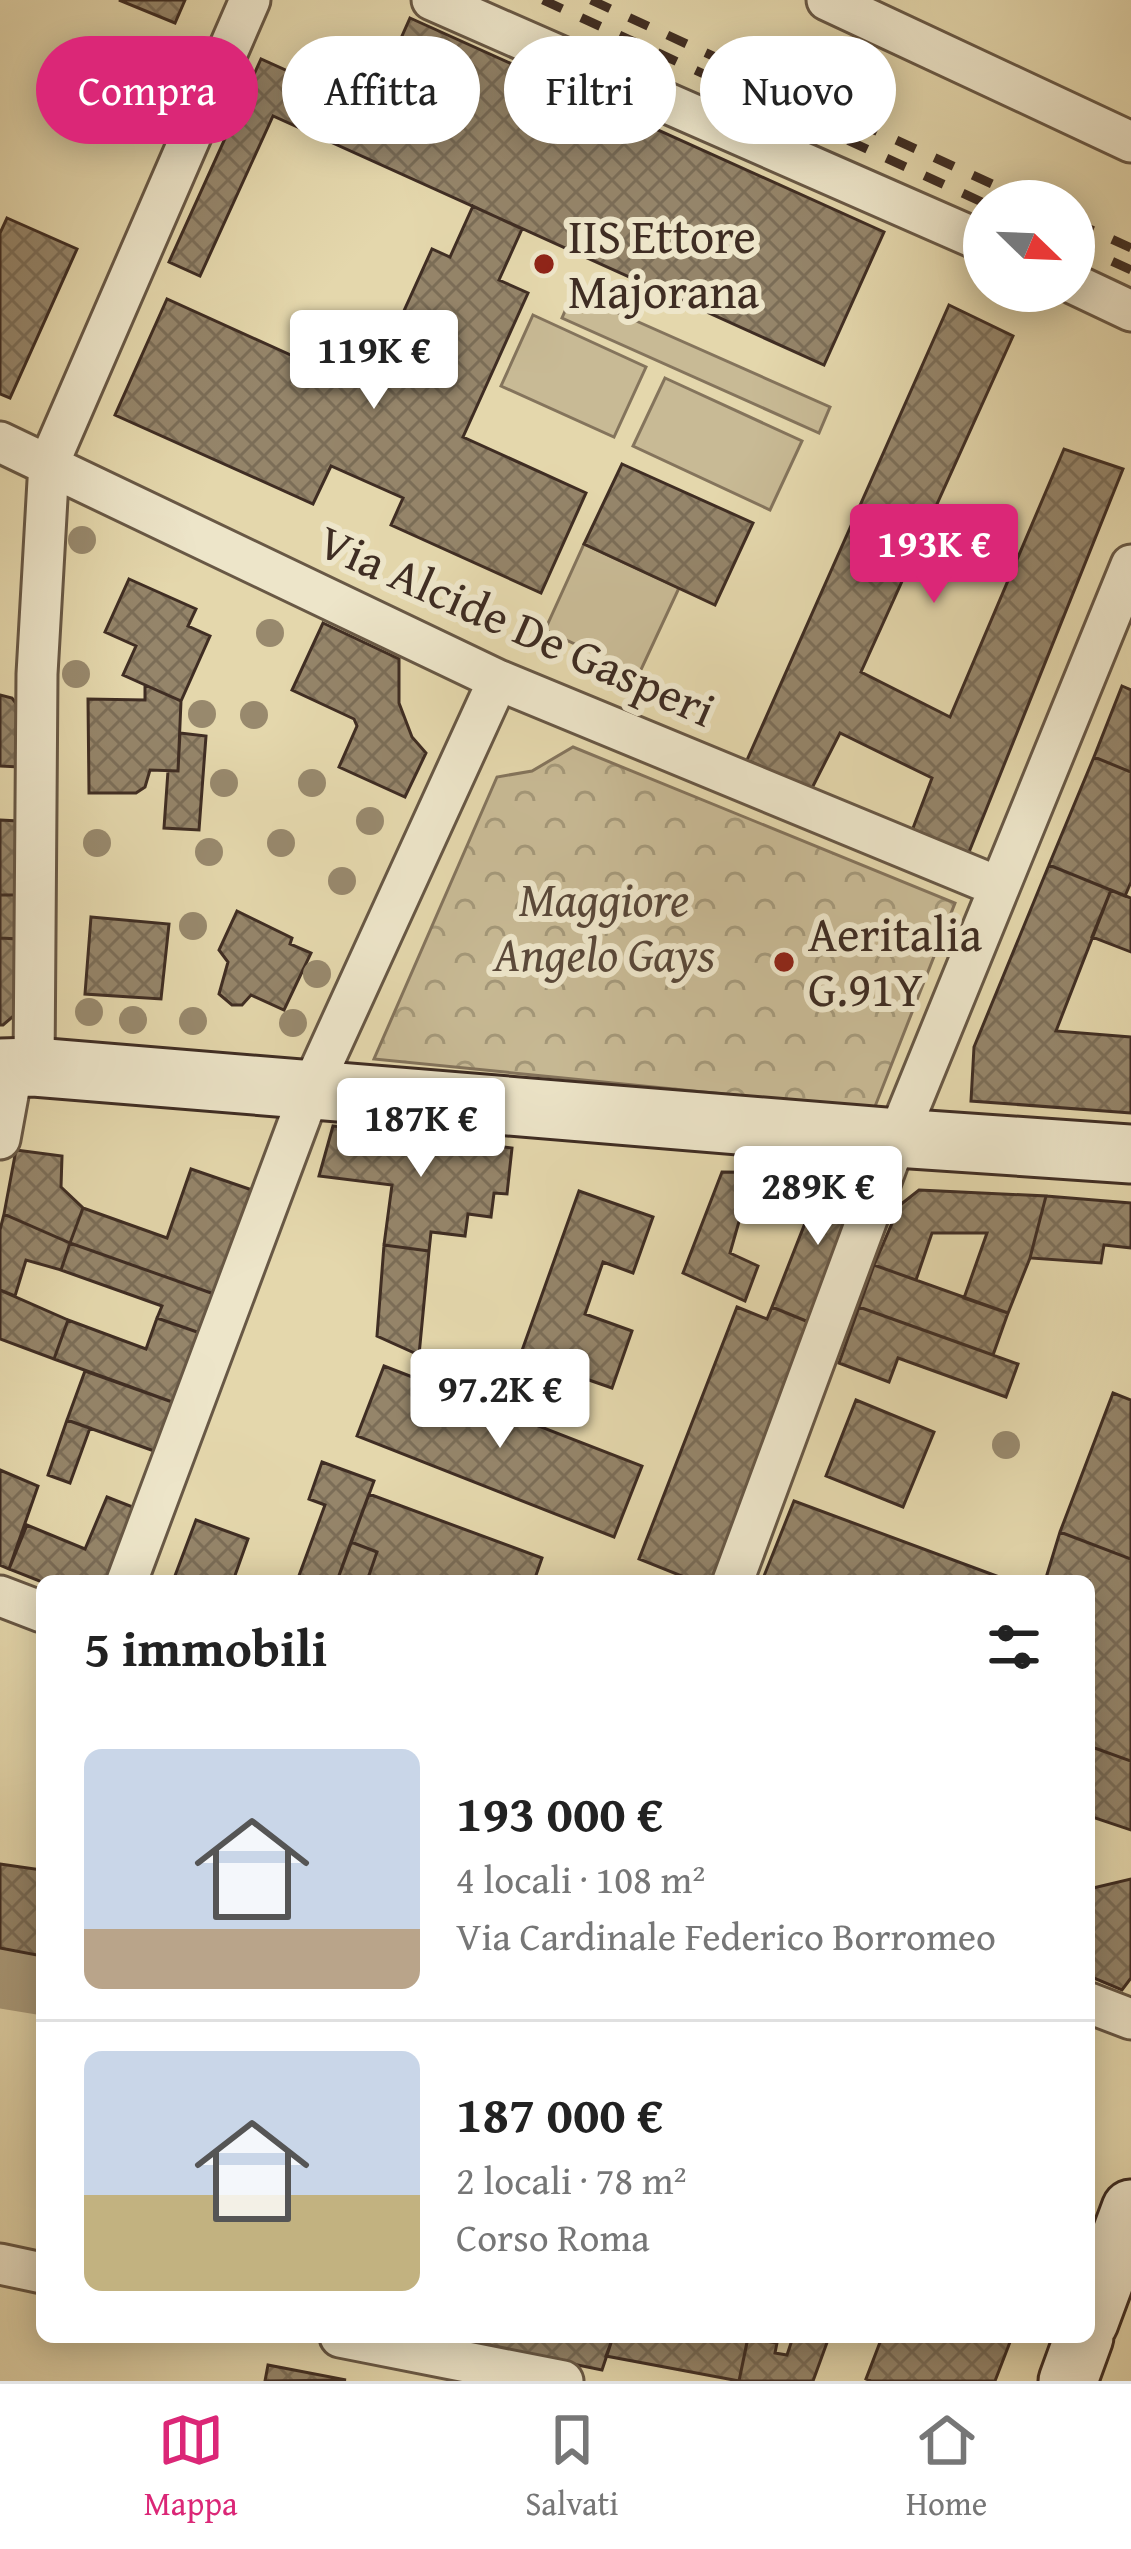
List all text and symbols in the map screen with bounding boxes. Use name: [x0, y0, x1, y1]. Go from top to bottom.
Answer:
chip: Compra: [36, 36, 258, 144]
chip: Affitta: [282, 36, 480, 144]
chip: Filtri: [504, 36, 676, 144]
chip: Nuovo: [700, 36, 896, 144]
north arrow: [963, 180, 1095, 312]
map controls: [963, 180, 1095, 312]
place label: IIS Ettore Majorana: [568, 200, 759, 326]
marker: IIS Ettore Majorana: [531, 251, 557, 277]
pin: 119K €: [276, 310, 472, 412]
text: 119K €: [317, 320, 431, 377]
pin: 193K €: [836, 504, 1032, 606]
street label: Via Alcide De Gasperi: [307, 505, 727, 744]
text: 193K €: [877, 514, 991, 571]
park label: Maggiore Angelo Gays: [492, 863, 716, 989]
place label: Aeritalia G.91Y: [808, 898, 982, 1024]
marker: Aeritalia G.91Y: [771, 949, 797, 975]
pin: 187K €: [323, 1078, 519, 1180]
text: 187K €: [364, 1088, 478, 1145]
pin: 289K €: [720, 1146, 916, 1248]
text: 289K €: [761, 1156, 875, 1213]
pin: 97.2K €: [389, 1349, 611, 1451]
text: 97.2K €: [437, 1359, 563, 1416]
text: 5 immobili: [84, 1610, 327, 1685]
icon: filters: [981, 1614, 1047, 1680]
text: 193 000 €: [456, 1775, 663, 1850]
icon: home: [180, 1797, 324, 1941]
text: 4 locali · 108 m²: [456, 1850, 705, 1907]
text: Via Cardinale Federico Borromeo: [456, 1907, 996, 1964]
text: 187 000 €: [456, 2076, 663, 2151]
icon: home: [180, 2099, 324, 2243]
text: 2 locali · 78 m²: [456, 2151, 687, 2208]
text: Corso Roma: [456, 2208, 650, 2265]
tab: Mappa: [144, 2407, 238, 2527]
tab: Salvati: [525, 2407, 618, 2527]
tab: Home: [906, 2407, 987, 2527]

